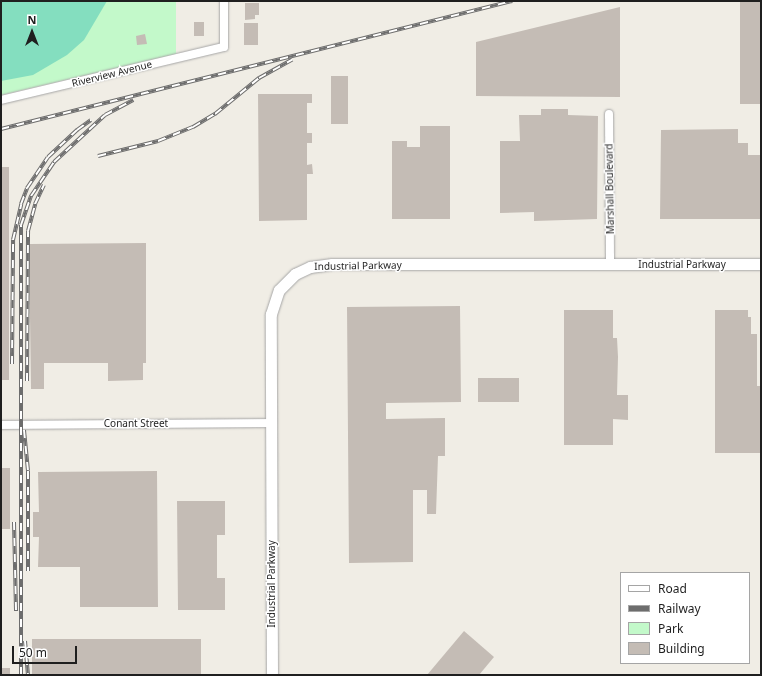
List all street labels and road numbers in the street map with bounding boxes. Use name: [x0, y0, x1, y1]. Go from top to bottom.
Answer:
street label: Riverview Avenue: [71, 58, 153, 90]
street label: Marshall Boulevard: [603, 144, 617, 234]
street label: Industrial Parkway: [314, 259, 402, 273]
street label: Industrial Parkway: [638, 259, 726, 271]
street label: Conant Street: [104, 418, 168, 430]
street label: Industrial Parkway: [266, 540, 278, 628]

